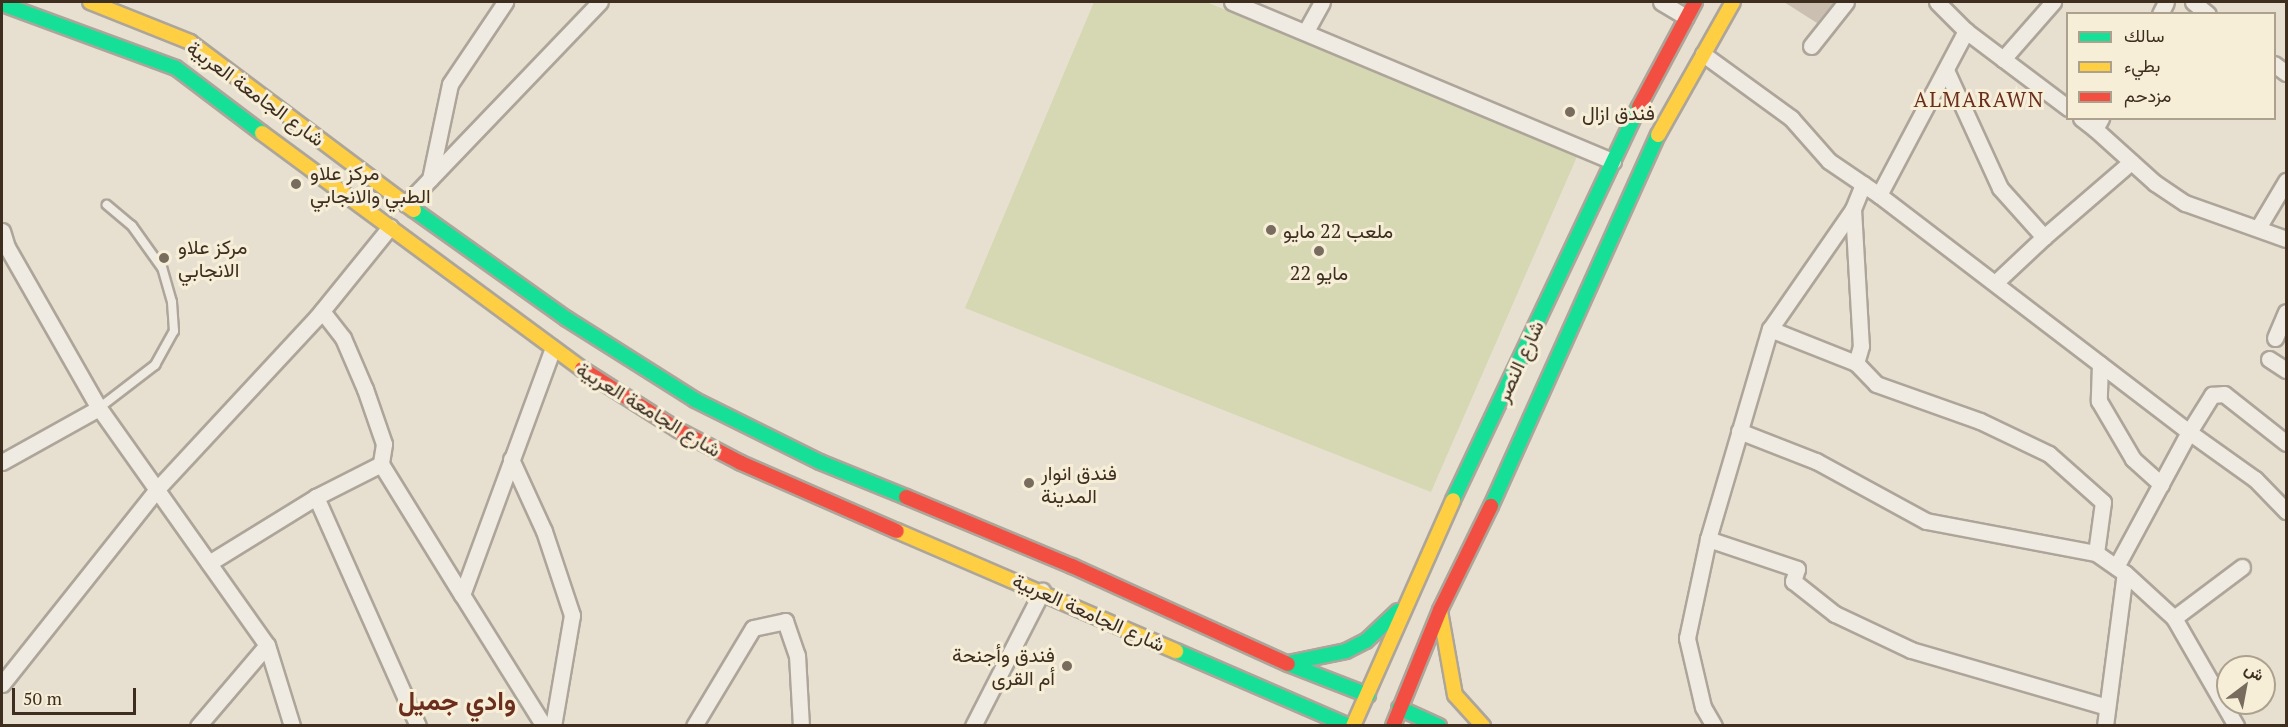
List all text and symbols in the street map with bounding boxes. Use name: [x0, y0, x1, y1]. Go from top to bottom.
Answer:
legend: [2066, 12, 2276, 120]
text: سالك: [2124, 23, 2164, 47]
street label: شارع الجامعة العربية: [182, 35, 330, 151]
text: بطيء: [2124, 53, 2160, 77]
text: مزدحم: [2124, 83, 2171, 107]
district label: ALMARAWN: [1913, 86, 2045, 112]
place label: فندق ازال: [1582, 100, 1655, 124]
marker: فندق ازال: [1563, 105, 1577, 119]
place label: مركز علاو الطبي والانجابي: [310, 160, 431, 207]
marker: مركز علاو الطبي والانجابي: [287, 175, 305, 193]
place label: ملعب 22 مايو: [1283, 218, 1393, 242]
marker: ملعب 22 مايو: [1264, 223, 1278, 237]
place label: مركز علاو الانجابي: [178, 234, 247, 281]
marker: 22 مايو: [1312, 244, 1326, 258]
marker: مركز علاو الانجابي: [155, 249, 173, 267]
place label: 22 مايو: [1290, 260, 1348, 284]
street label: شارع النصر: [1490, 316, 1548, 406]
street label: شارع الجامعة العربية: [572, 356, 726, 462]
place label: فندق انوار المدينة: [1041, 460, 1117, 507]
marker: فندق انوار المدينة: [1022, 476, 1036, 490]
street label: شارع الجامعة العربية: [1009, 568, 1169, 656]
place label: فندق وأجنحة أم القرى: [952, 642, 1055, 689]
north arrow: [2216, 655, 2276, 715]
text: ش: [2240, 657, 2268, 686]
marker: فندق وأجنحة أم القرى: [1060, 659, 1074, 673]
scale bar: [15, 676, 140, 714]
district label: وادي جميل: [398, 685, 516, 717]
text: 50 m: [23, 686, 62, 710]

